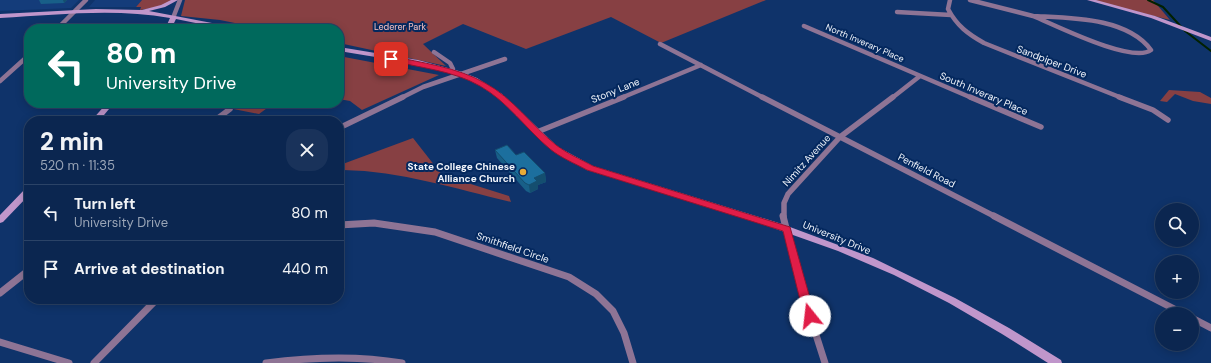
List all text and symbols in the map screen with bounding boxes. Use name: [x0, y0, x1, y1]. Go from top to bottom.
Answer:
park label: Lederer Park: [374, 21, 427, 33]
street label: North Inverary Place: [824, 21, 906, 65]
text: 80 m: [106, 35, 176, 72]
icon: left: [40, 40, 92, 92]
pin: [374, 42, 408, 76]
street label: Sandpiper Drive: [1015, 42, 1089, 81]
icon: arrive: [380, 48, 402, 70]
street label: South Inverary Place: [938, 69, 1030, 118]
text: University Drive: [106, 71, 236, 95]
street label: Stony Lane: [589, 75, 642, 106]
text: 2 min: [40, 126, 104, 157]
button: close: [286, 129, 328, 171]
street label: Nimitz Avenue: [780, 131, 833, 189]
street label: Penfield Road: [896, 150, 958, 190]
text: 520 m · 11:35: [40, 157, 115, 174]
place label: State College Chinese Alliance Church: [408, 160, 515, 185]
marker: State College Chinese Alliance Church: [518, 167, 528, 177]
text: Turn left: [74, 194, 135, 214]
icon: left: [40, 202, 62, 224]
text: 80 m: [291, 203, 328, 223]
map controls: [1155, 203, 1199, 351]
button: search: [1155, 203, 1199, 247]
text: University Drive: [74, 214, 168, 231]
street label: University Drive: [801, 218, 873, 257]
street label: Smithfield Circle: [475, 229, 551, 266]
button: +: [1155, 255, 1199, 299]
icon: arrive: [40, 258, 62, 280]
text: Arrive at destination: [74, 259, 225, 279]
text: 440 m: [282, 259, 328, 279]
position arrow: [789, 295, 831, 337]
button: −: [1155, 307, 1199, 351]

